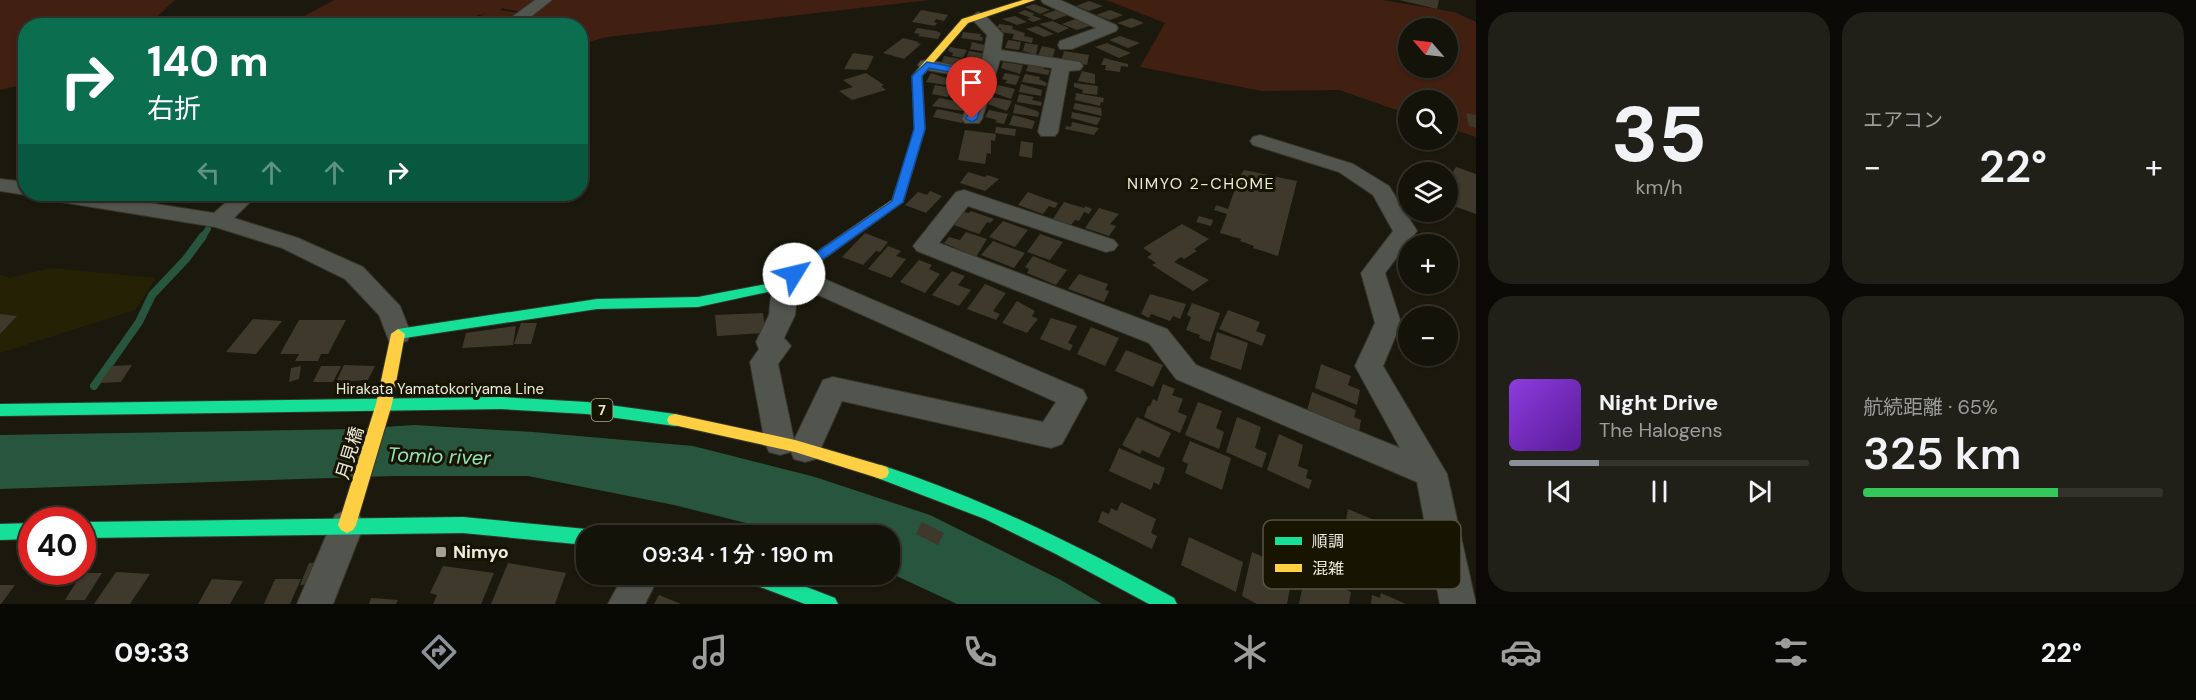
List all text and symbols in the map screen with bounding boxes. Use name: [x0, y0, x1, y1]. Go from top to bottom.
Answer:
north arrow: [1398, 18, 1458, 78]
map controls: [1398, 18, 1458, 366]
text: 140 m: [147, 34, 269, 89]
icon: right: [48, 42, 126, 120]
pin: [946, 57, 997, 119]
icon: arrive: [955, 66, 988, 99]
text: 35: [1611, 84, 1707, 185]
button: search: [1398, 90, 1458, 150]
text: 右折: [147, 91, 201, 126]
text: エアコン: [1863, 107, 1943, 133]
text: 22°: [1979, 137, 2047, 196]
text: −: [1863, 145, 1881, 188]
text: +: [2145, 145, 2163, 188]
icon: left: [192, 156, 225, 189]
icon: ahead: [255, 156, 288, 189]
icon: ahead: [318, 156, 351, 189]
icon: right: [381, 156, 414, 189]
button: layers: [1398, 162, 1458, 222]
district label: NIMYO 2-CHOME: [1127, 173, 1275, 194]
text: km/h: [1635, 174, 1683, 200]
button: +: [1398, 234, 1458, 294]
position arrow: [762, 242, 826, 306]
button: −: [1398, 306, 1458, 366]
street label: Hirakata Yamatokoriyama Line: [336, 379, 544, 399]
text: Night Drive: [1599, 388, 1718, 417]
text: 航続距離 · 65%: [1863, 394, 1998, 420]
road number: 7: [592, 399, 612, 421]
text: The Halogens: [1599, 417, 1722, 443]
street label: 月見橋: [331, 424, 369, 482]
text: 325 km: [1863, 424, 2021, 483]
water label: Tomio river: [387, 441, 492, 471]
icon: previous: [1543, 475, 1576, 508]
icon: pause: [1643, 475, 1676, 508]
icon: next: [1743, 475, 1776, 508]
speed limit sign: 40: [18, 507, 96, 585]
legend: [1263, 520, 1461, 589]
text: 順調: [1312, 531, 1344, 552]
place label: Nimyo: [453, 540, 509, 564]
text: 09:34 · 1 分 · 190 m: [642, 540, 834, 569]
marker: Nimyo: [434, 545, 448, 559]
text: 混雑: [1312, 558, 1344, 579]
icon: directions: [418, 631, 460, 673]
icon: music: [689, 631, 731, 673]
icon: phone: [959, 631, 1001, 673]
icon: climate: [1229, 631, 1271, 673]
icon: car: [1500, 631, 1542, 673]
icon: filters: [1770, 631, 1812, 673]
text: 09:33: [114, 635, 190, 670]
text: 22°: [2041, 635, 2082, 670]

